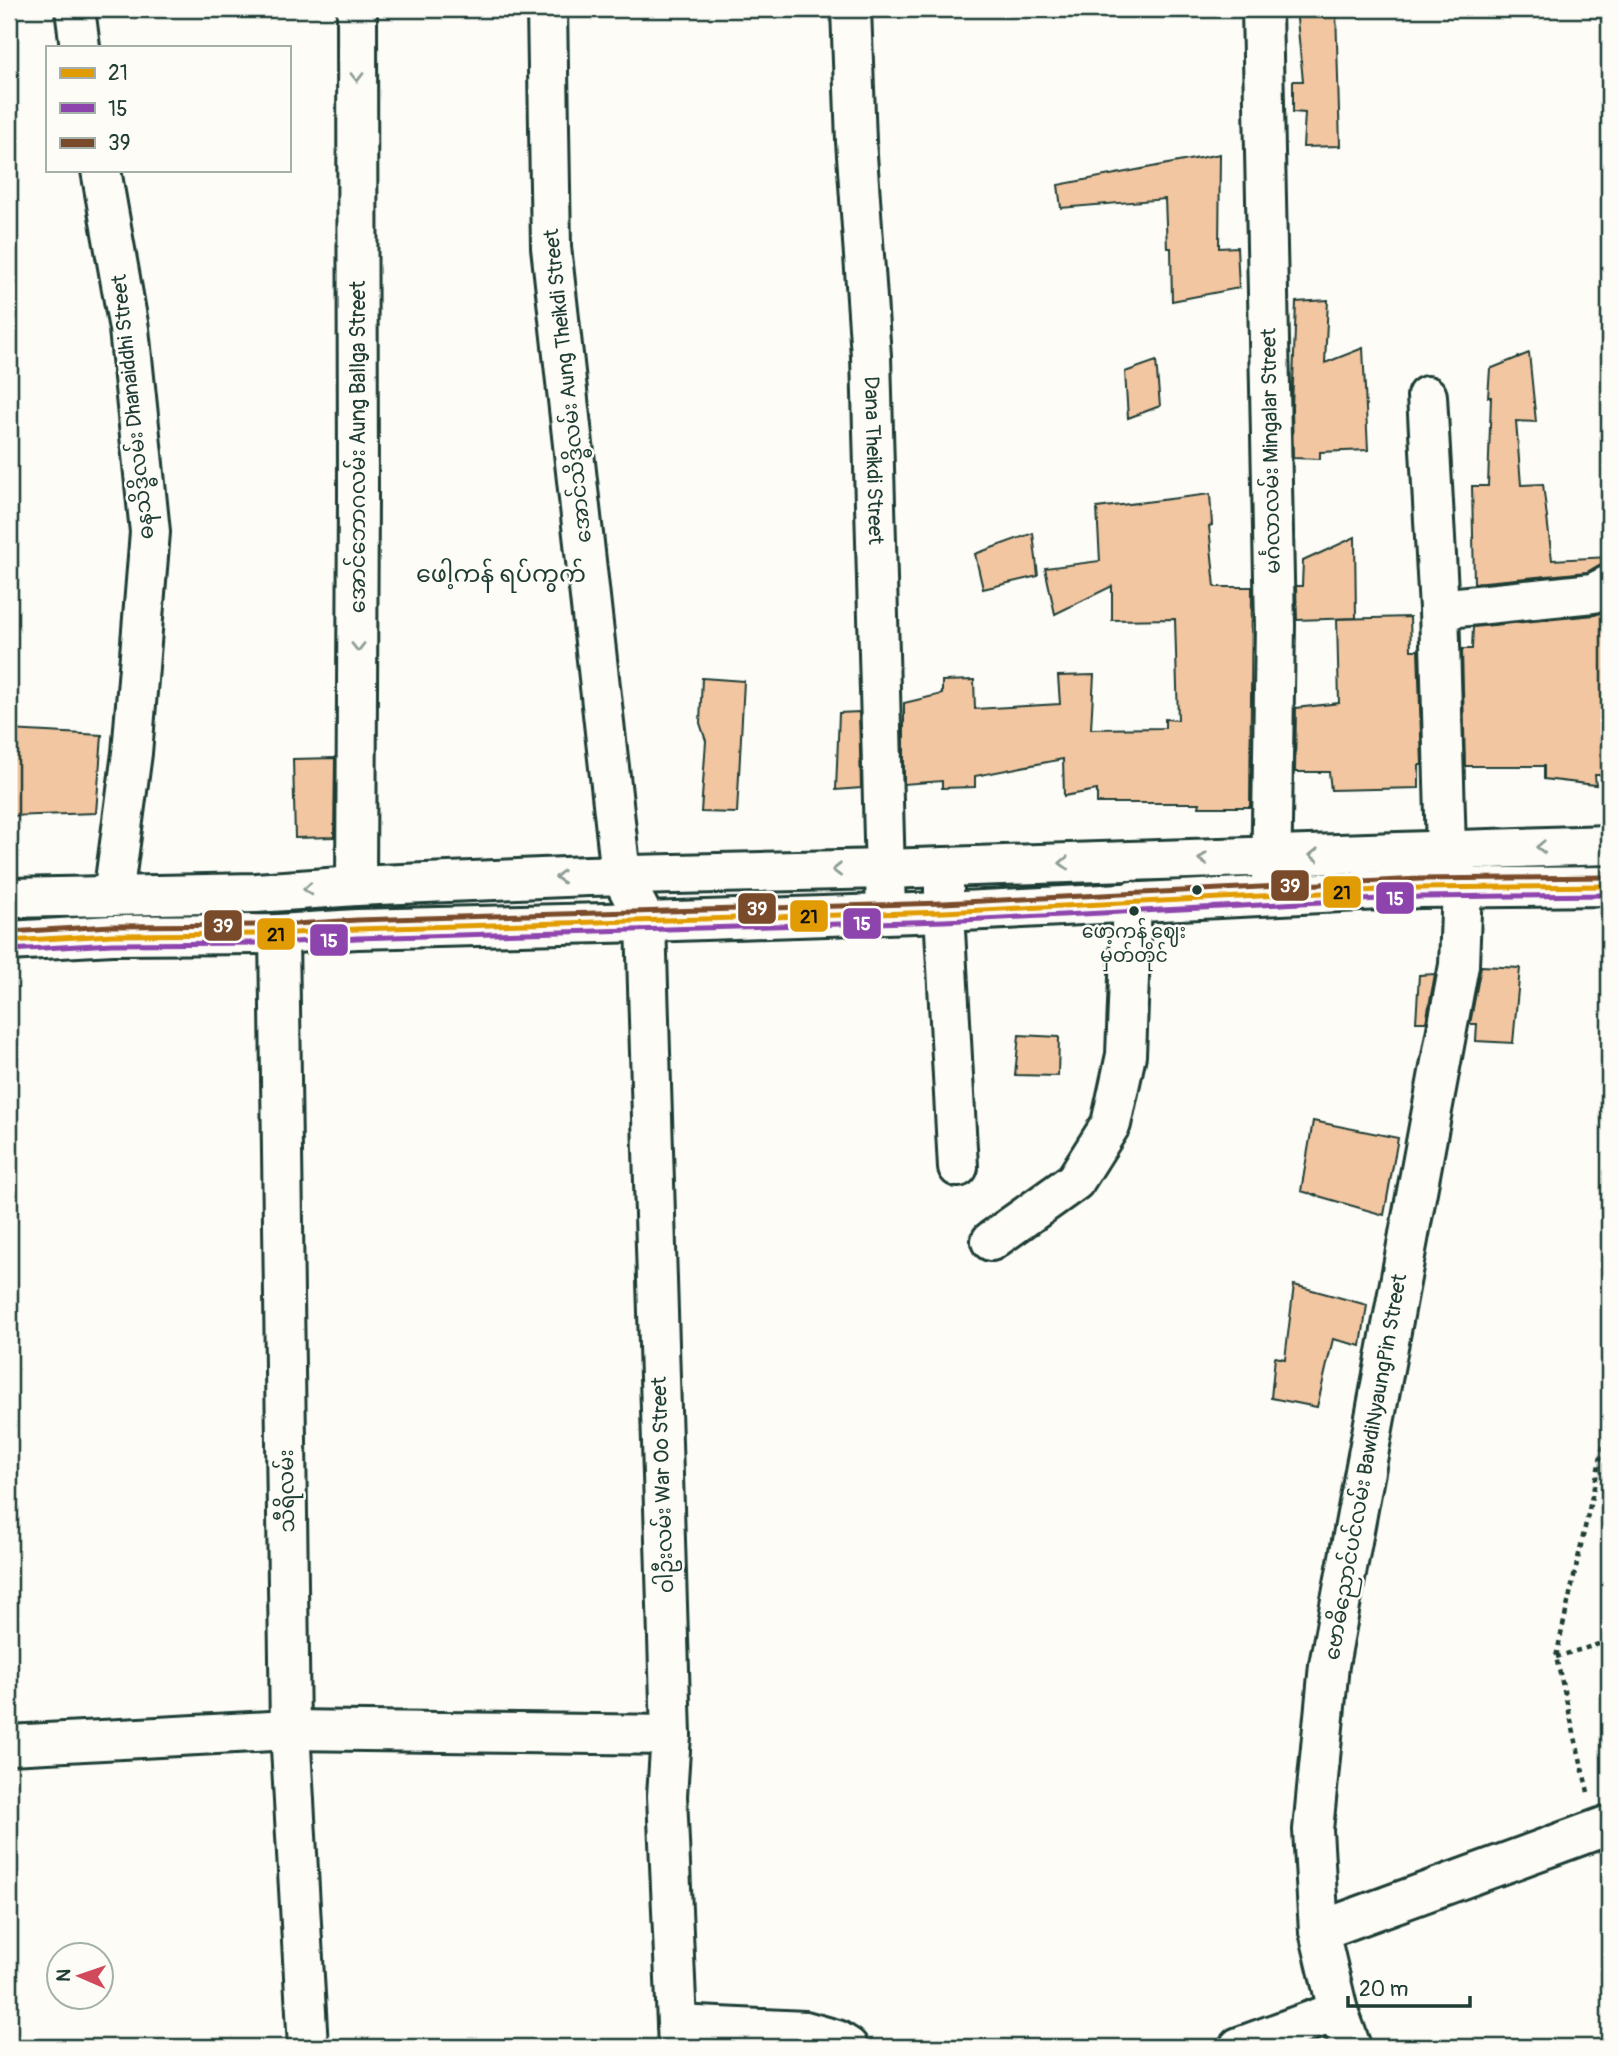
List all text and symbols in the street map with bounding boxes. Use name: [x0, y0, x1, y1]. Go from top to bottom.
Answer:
legend: [46, 46, 290, 172]
text: 21: [108, 60, 128, 87]
one-way arrow: [349, 72, 365, 83]
text: 15: [108, 96, 128, 123]
text: 39: [108, 130, 131, 157]
street label: အောင်သိဒ္ဓိလမ်း Aung Theikdi Street: [535, 227, 601, 545]
street label: ဓနသိဒ္ဓိလမ်း Dhanaiddhi Street: [103, 272, 164, 541]
street label: အောင်ဘောဂလမ်း Aung Ballga Street: [342, 280, 372, 613]
street label: မင်္ဂလာလမ်း Mingalar Street: [1252, 327, 1287, 574]
street label: Dana Theikdi Street: [858, 376, 890, 545]
district label: ဖေါ့ကန် ရပ်ကွက်: [416, 558, 586, 593]
one-way arrow: [350, 643, 366, 653]
one-way arrow: [1535, 839, 1546, 854]
one-way arrow: [1308, 848, 1319, 863]
one-way arrow: [1197, 851, 1208, 867]
one-way arrow: [1058, 856, 1069, 871]
one-way arrow: [831, 862, 841, 878]
line badge: 39: [1270, 869, 1310, 902]
one-way arrow: [554, 870, 565, 885]
text: 39: [1280, 874, 1300, 898]
line badge: 21: [1322, 875, 1362, 909]
one-way arrow: [303, 881, 314, 896]
text: 21: [1333, 881, 1351, 905]
line badge: 15: [1375, 881, 1415, 915]
unlabelled marker: [1190, 883, 1204, 897]
text: 15: [1386, 887, 1404, 911]
line badge: 39: [737, 892, 777, 925]
text: 39: [747, 897, 767, 921]
line badge: 21: [789, 899, 829, 933]
marker: ဖော့ကန် ဈေး မှတ်တိုင်: [1127, 904, 1141, 918]
text: 21: [800, 905, 818, 929]
line badge: 15: [842, 907, 882, 940]
line badge: 39: [203, 909, 243, 942]
text: 15: [853, 912, 871, 936]
text: 39: [213, 914, 233, 938]
line badge: 21: [256, 917, 296, 951]
place label: ဖော့ကန် ဈေး မှတ်တိုင်: [1082, 917, 1186, 972]
text: 21: [267, 923, 285, 947]
line badge: 15: [309, 923, 349, 957]
text: 15: [320, 929, 338, 953]
street label: ဗောဓိညောင်ပင်လမ်း BawdiNyaungPin Street: [1316, 1271, 1416, 1663]
street label: ဝါဦးလမ်း War Oo Street: [643, 1376, 683, 1594]
street label: သီရိလမ်း: [270, 1449, 304, 1533]
north arrow: [46, 1940, 116, 2010]
scale bar: [1348, 1965, 1471, 2009]
text: N: [52, 1968, 76, 1982]
text: 20 m: [1359, 1976, 1408, 2003]

